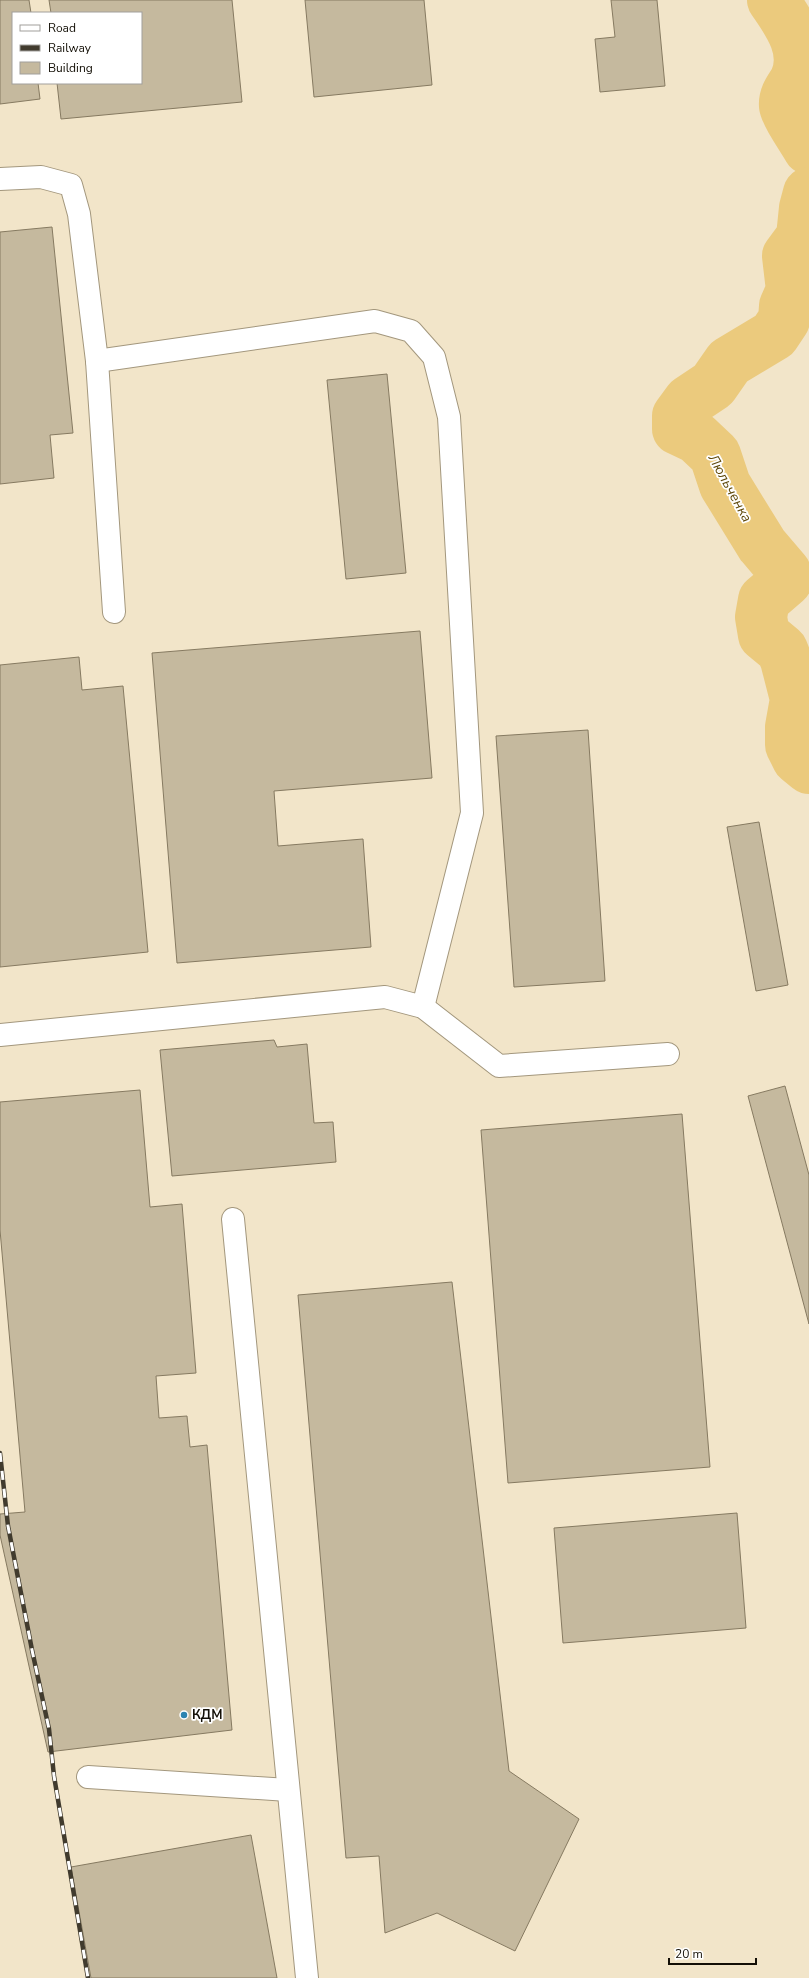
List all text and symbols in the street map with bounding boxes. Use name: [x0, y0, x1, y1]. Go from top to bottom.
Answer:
legend: [12, 12, 142, 84]
text: Road: [48, 20, 76, 36]
text: Railway: [48, 40, 92, 56]
text: Building: [48, 60, 93, 76]
water label: Люльченка: [703, 450, 756, 525]
place label: КДМ: [192, 1706, 222, 1724]
marker: КДМ: [179, 1710, 189, 1720]
scale bar: [669, 1940, 756, 1966]
text: 20 m: [675, 1946, 703, 1962]

